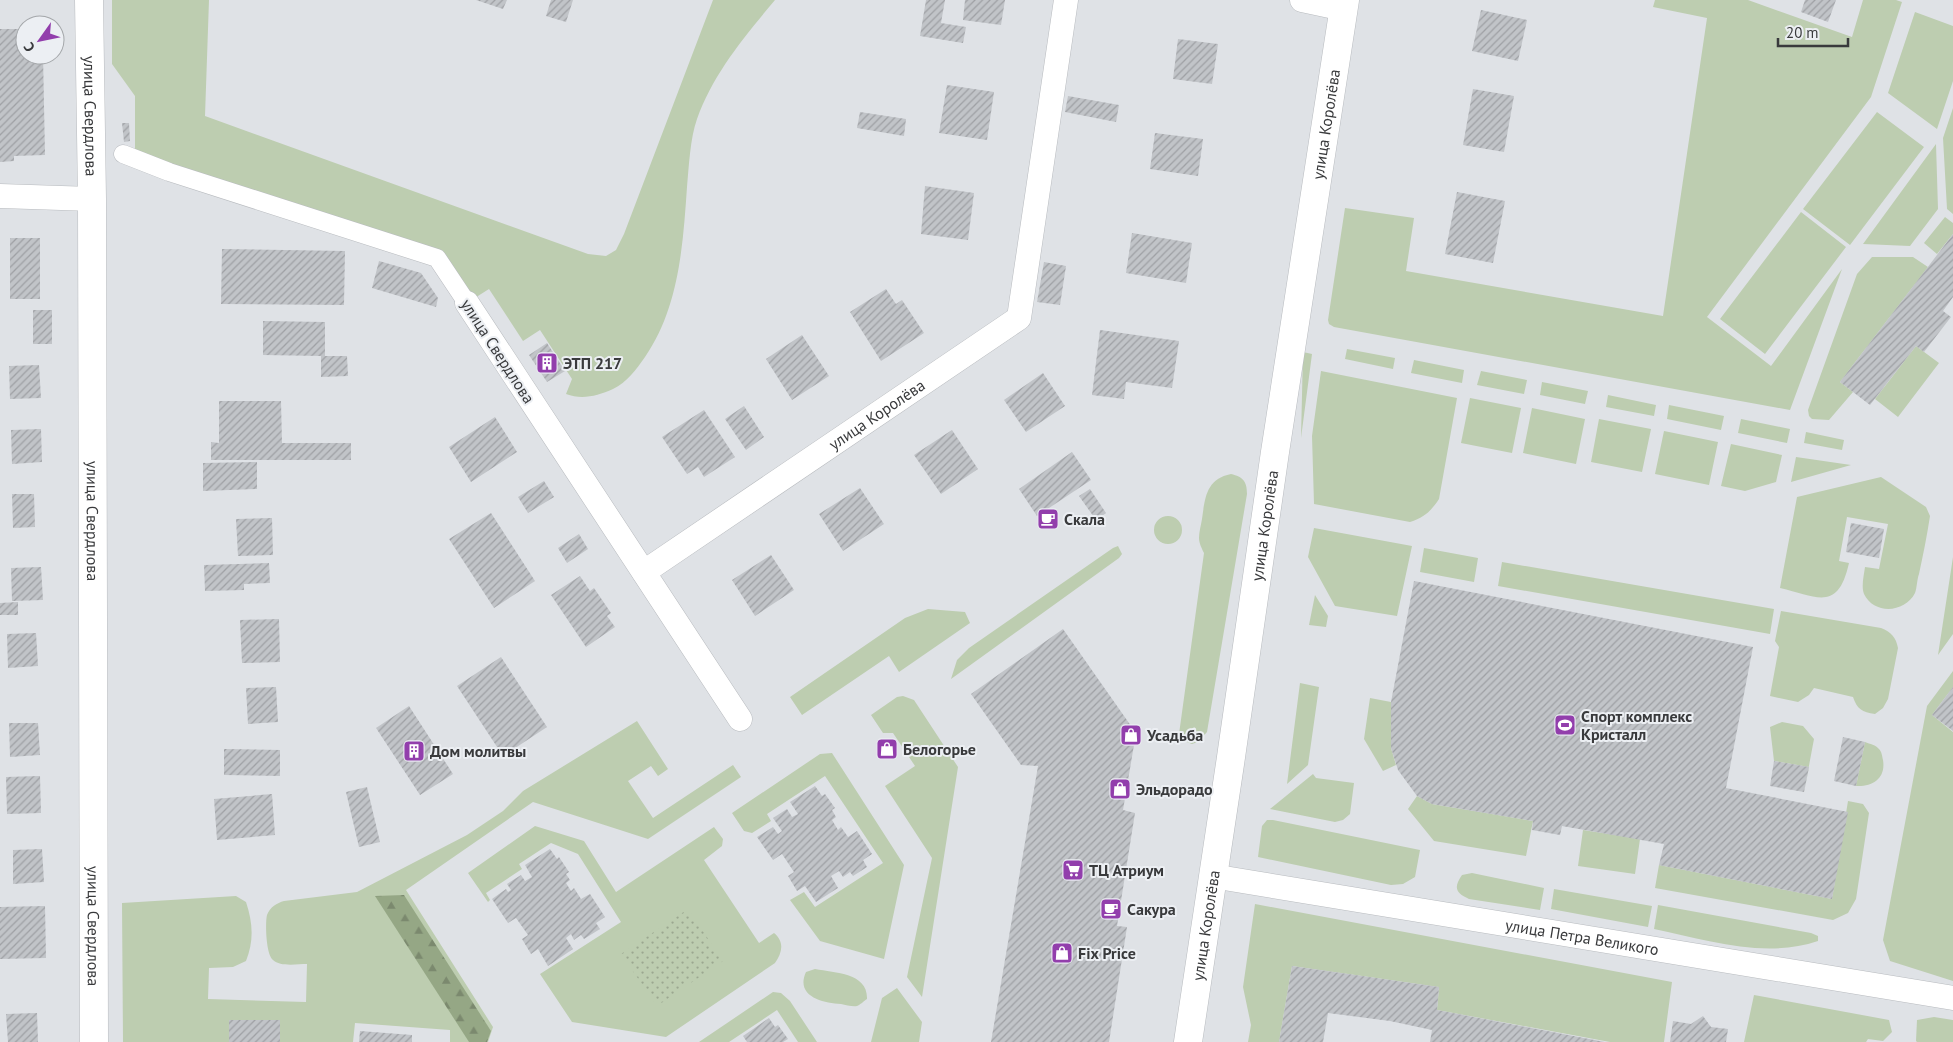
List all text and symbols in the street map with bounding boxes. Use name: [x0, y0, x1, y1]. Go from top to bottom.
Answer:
north arrow: [15, 15, 65, 65]
scale bar: [1778, 15, 1848, 47]
text: 20 m: [1786, 23, 1819, 42]
text: С: [19, 39, 39, 55]
street label: улица Свердлова: [80, 56, 102, 176]
street label: улица Королёва: [1307, 68, 1344, 181]
street label: улица Свердлова: [457, 295, 539, 407]
building icon: ЭТП 217: [535, 351, 559, 375]
place label: ЭТП 217: [563, 353, 622, 373]
street label: улица Королёва: [825, 375, 928, 454]
street label: улица Свердлова: [83, 461, 103, 581]
street label: улица Королёва: [1247, 469, 1282, 582]
cafe icon: Скала: [1036, 507, 1060, 531]
place label: Скала: [1064, 509, 1105, 529]
place label: Спорт комплекс Кристалл: [1581, 706, 1692, 744]
sports icon: Спорт комплекс Кристалл: [1553, 713, 1577, 737]
shop icon: Усадьба: [1119, 723, 1143, 747]
place label: Усадьба: [1146, 725, 1203, 745]
shop icon: Белогорье: [875, 737, 899, 761]
building icon: Дом молитвы: [402, 739, 426, 763]
place label: Белогорье: [903, 739, 976, 759]
place label: Дом молитвы: [430, 741, 526, 761]
shop icon: Эльдорадо: [1108, 777, 1132, 801]
place label: Эльдорадо: [1136, 779, 1213, 799]
supermarket icon: ТЦ Атриум: [1061, 858, 1085, 882]
place label: ТЦ Атриум: [1089, 860, 1164, 880]
street label: улица Свердлова: [84, 866, 104, 986]
street label: улица Королёва: [1187, 869, 1224, 982]
cafe icon: Сакура: [1099, 897, 1123, 921]
place label: Сакура: [1127, 899, 1176, 919]
street label: улица Петра Великого: [1504, 914, 1660, 959]
shop icon: Fix Price: [1050, 941, 1074, 965]
place label: Fix Price: [1078, 943, 1136, 963]

